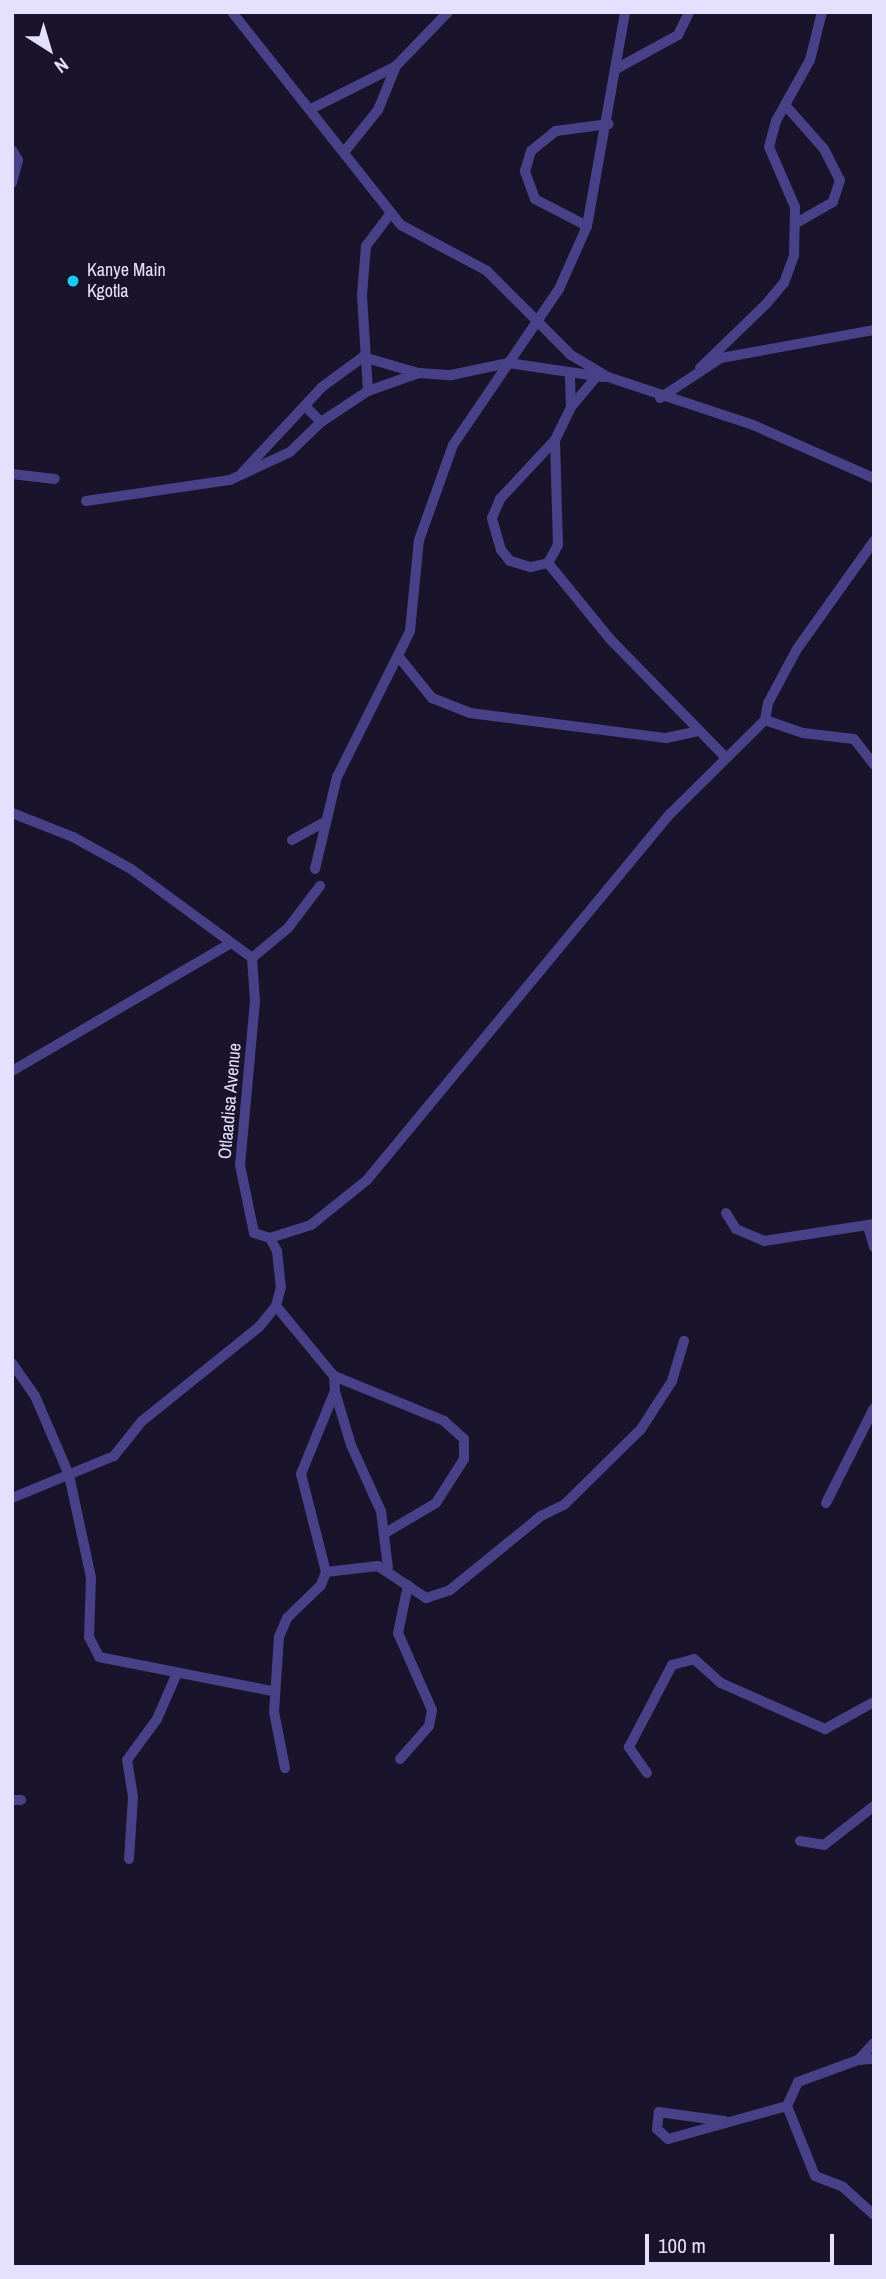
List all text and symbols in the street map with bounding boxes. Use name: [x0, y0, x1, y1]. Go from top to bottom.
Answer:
north arrow: [14, 14, 84, 84]
text: N: [49, 52, 74, 80]
place label: Kanye Main Kgotla: [87, 260, 166, 302]
marker: Kanye Main Kgotla: [65, 273, 81, 289]
street label: Otlaadisa Avenue: [214, 1042, 246, 1160]
scale bar: [648, 2220, 837, 2264]
text: 100 m: [658, 2231, 706, 2260]

